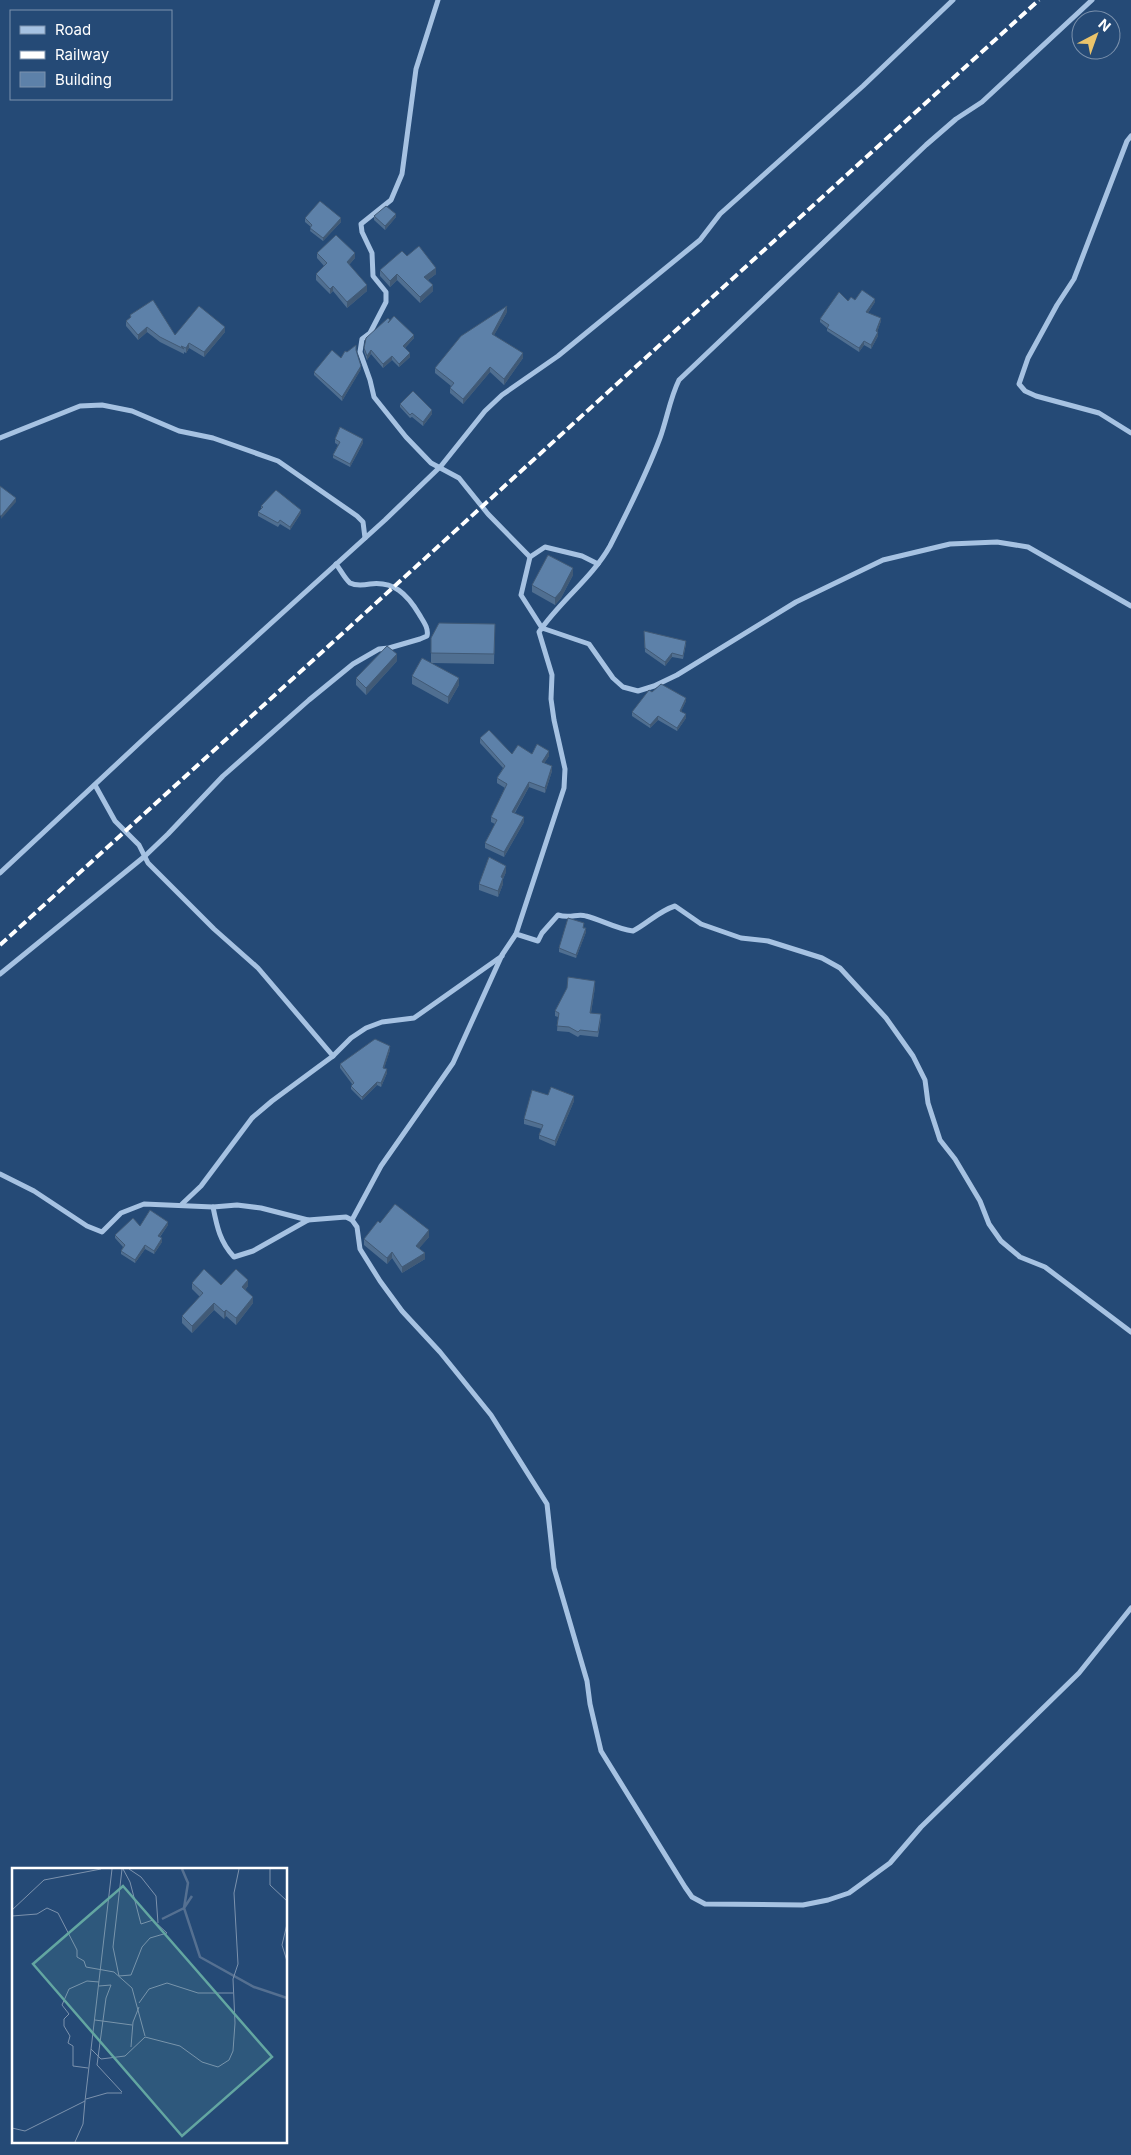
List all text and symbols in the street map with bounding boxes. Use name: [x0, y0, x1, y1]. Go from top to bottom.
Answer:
legend: [10, 10, 172, 100]
north arrow: [1071, 10, 1121, 60]
text: N: [1095, 15, 1114, 35]
text: Road: [55, 20, 91, 39]
text: Railway: [55, 45, 110, 64]
text: Building: [55, 70, 112, 89]
inset map: [12, 1868, 288, 2142]

